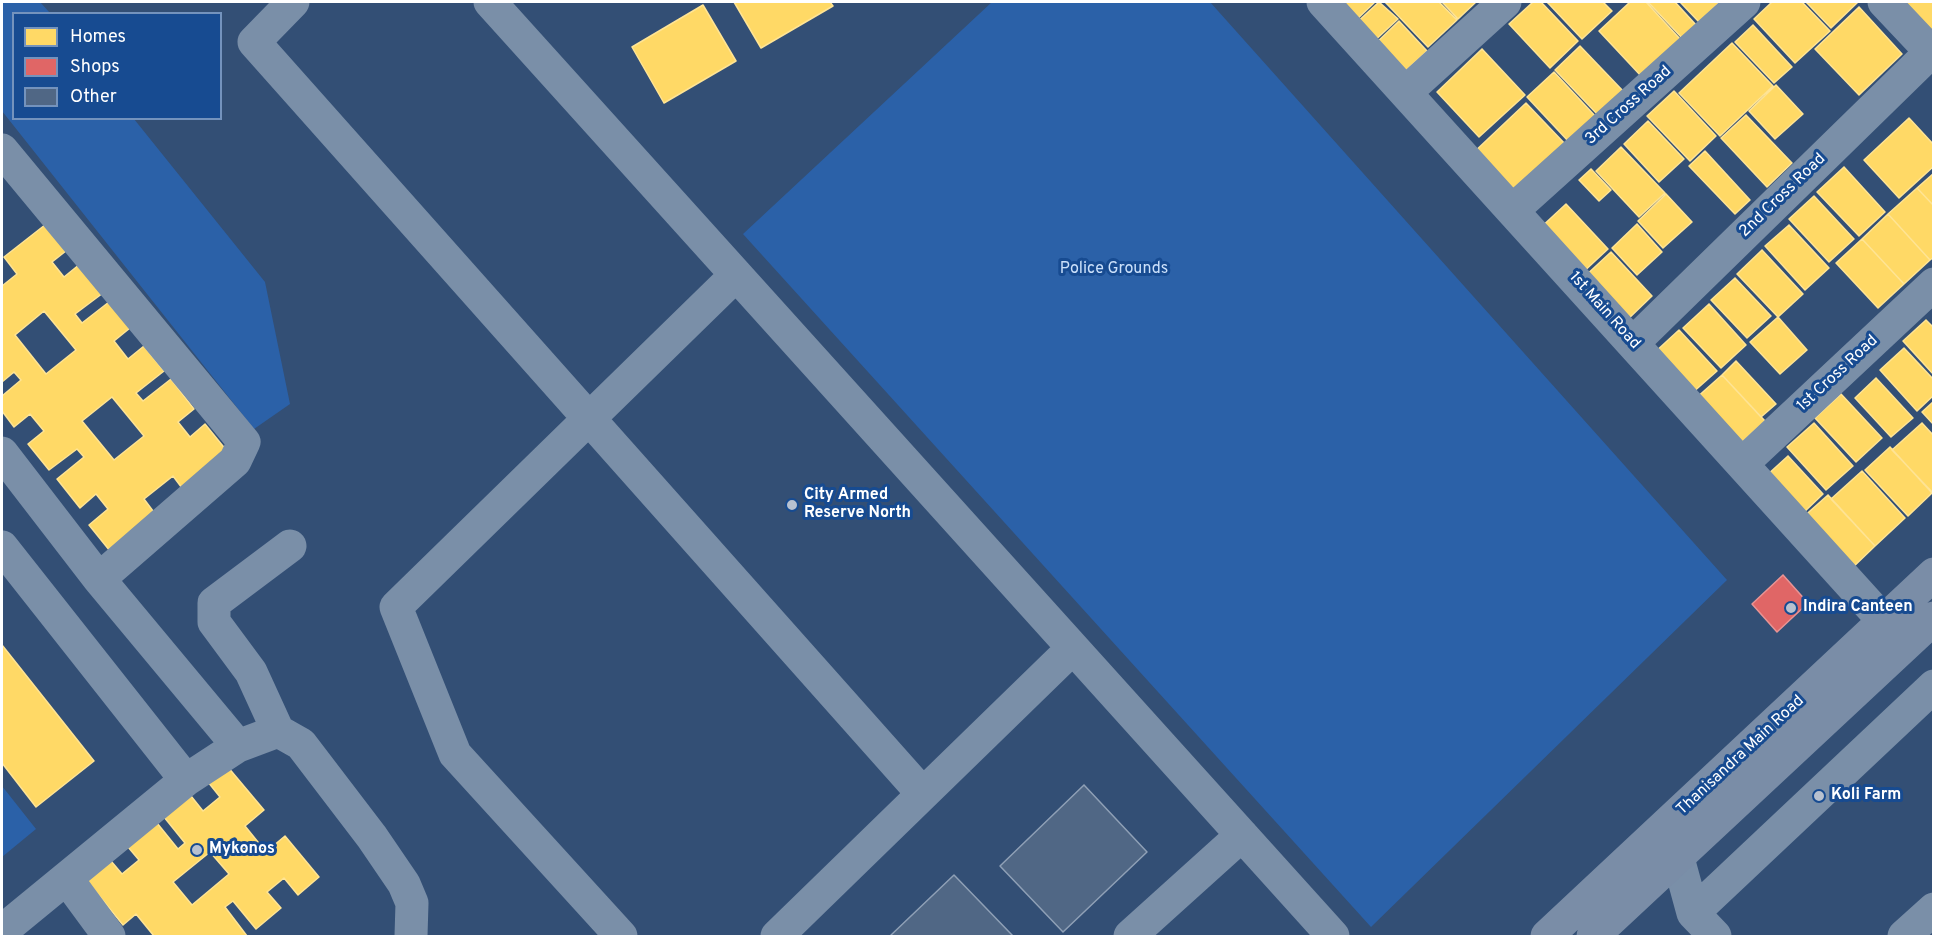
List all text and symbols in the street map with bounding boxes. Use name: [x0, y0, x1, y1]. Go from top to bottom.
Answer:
legend: [12, 12, 222, 120]
text: Homes: [70, 26, 126, 49]
text: Shops: [70, 56, 120, 79]
street label: 3rd Cross Road: [1582, 62, 1676, 150]
text: Other: [70, 86, 117, 109]
street label: 2nd Cross Road: [1736, 150, 1830, 242]
park label: Police Grounds: [1060, 260, 1168, 280]
street label: 1st Main Road: [1564, 268, 1644, 354]
street label: 1st Cross Road: [1794, 332, 1882, 416]
place label: City Armed Reserve North: [804, 486, 911, 524]
marker: City Armed Reserve North: [785, 498, 799, 512]
place label: Indira Canteen: [1803, 598, 1913, 618]
marker: Indira Canteen: [1784, 601, 1798, 615]
street label: Thanisandra Main Road: [1673, 692, 1809, 820]
place label: Koli Farm: [1831, 786, 1901, 806]
marker: Koli Farm: [1812, 789, 1826, 803]
place label: Mykonos: [209, 840, 275, 860]
marker: Mykonos: [190, 843, 204, 857]

